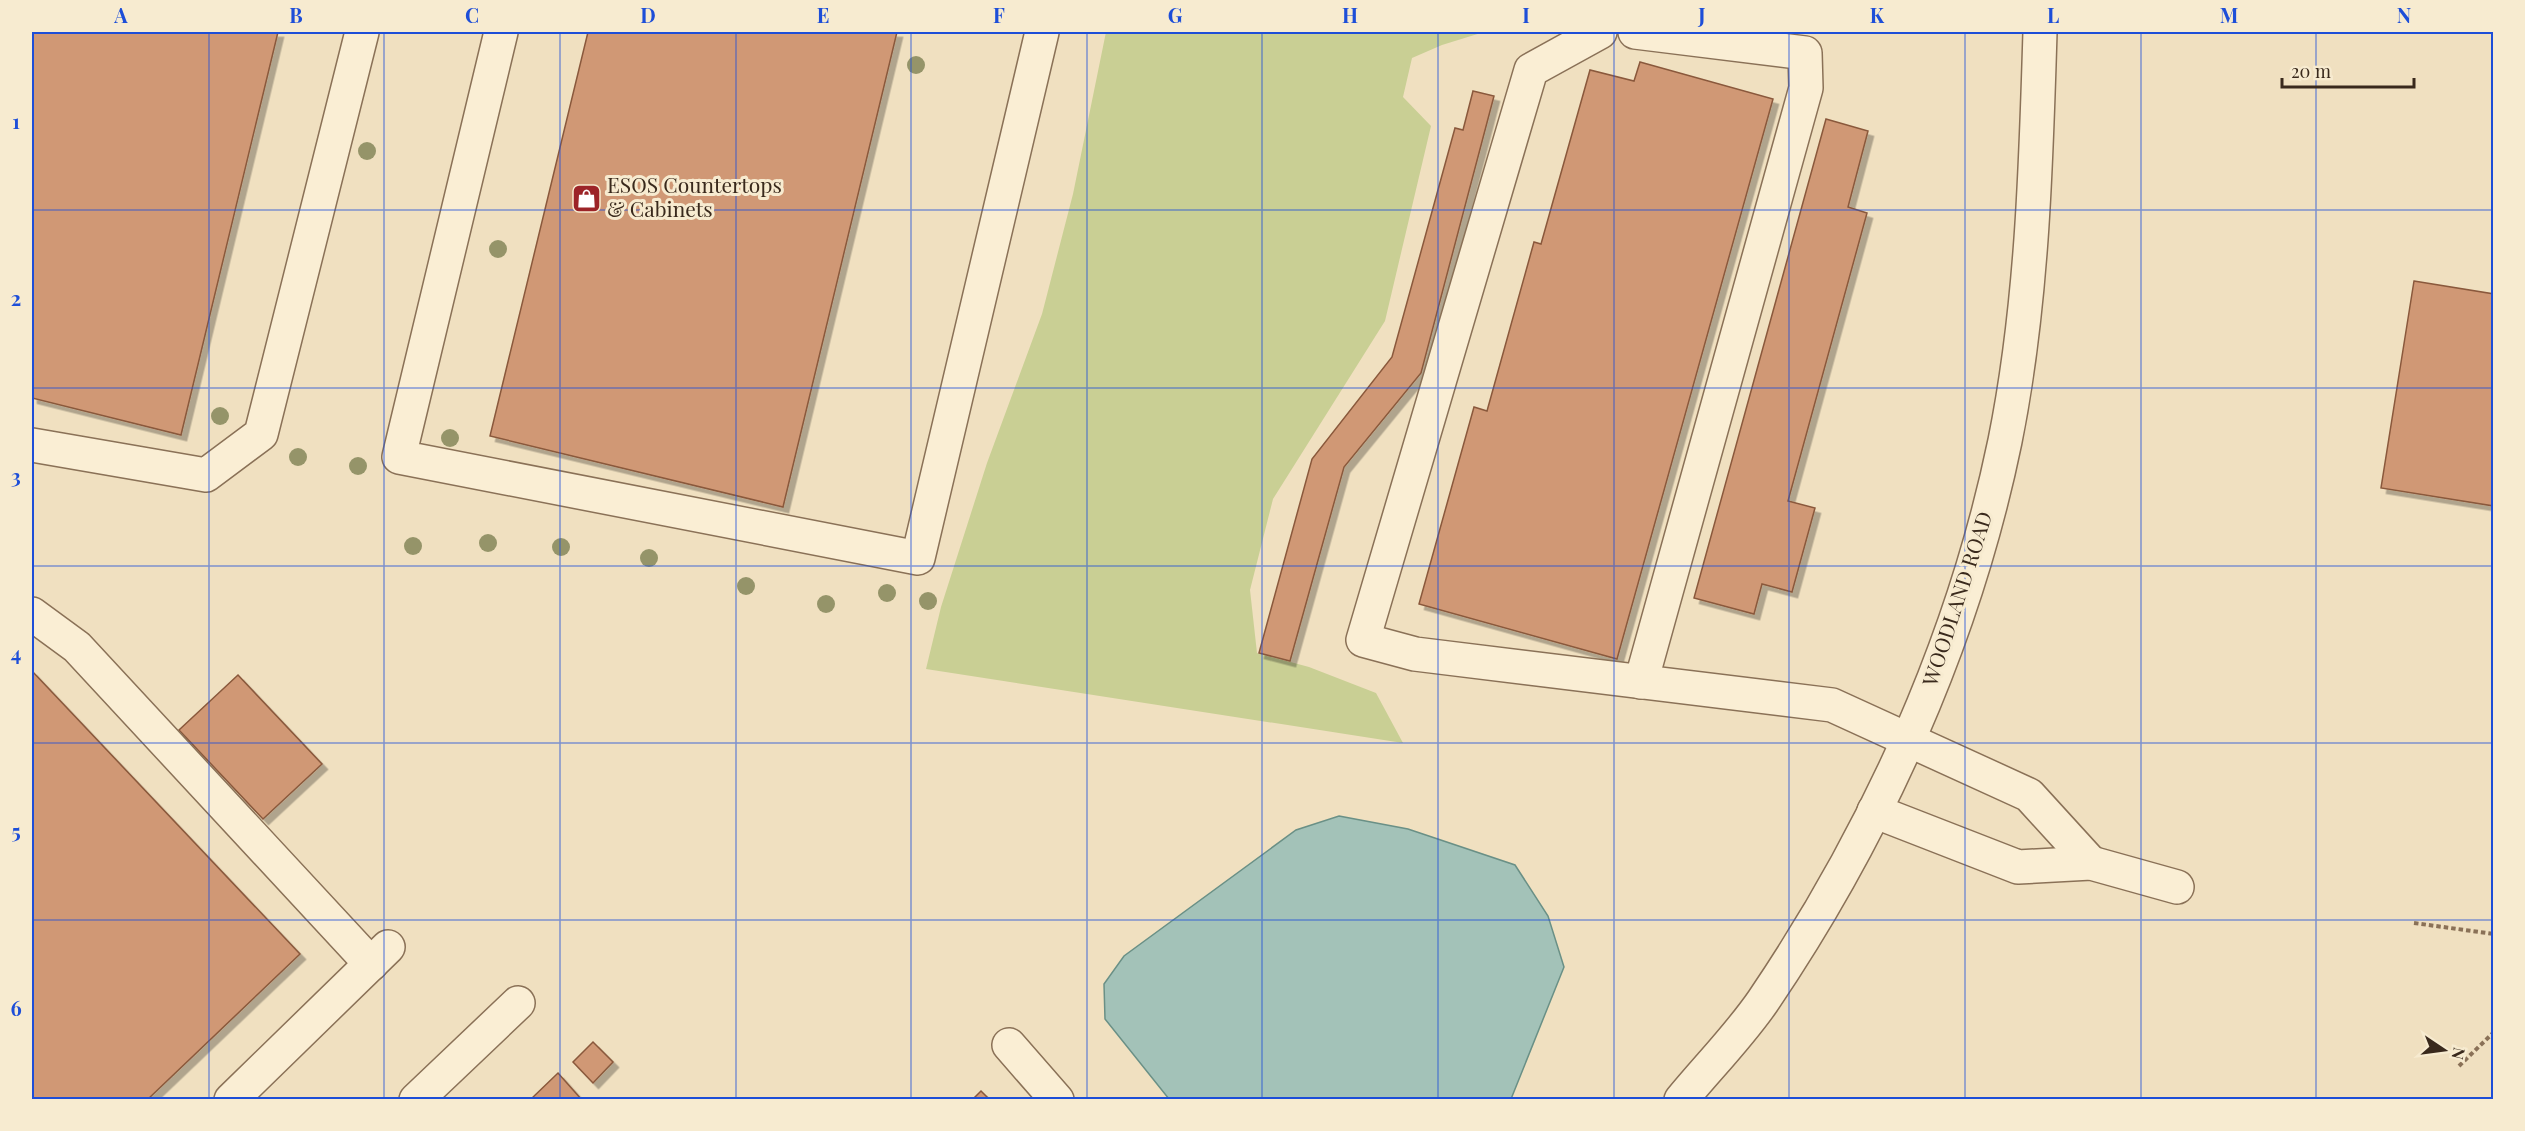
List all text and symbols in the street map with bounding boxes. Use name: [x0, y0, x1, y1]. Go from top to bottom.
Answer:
text: A: [113, 1, 128, 28]
text: B: [289, 1, 303, 28]
text: C: [465, 1, 479, 28]
text: D: [640, 1, 656, 28]
text: E: [817, 1, 829, 28]
text: F: [993, 1, 1005, 28]
text: G: [1168, 1, 1183, 28]
text: H: [1342, 1, 1358, 28]
text: I: [1522, 1, 1530, 28]
text: J: [1697, 1, 1706, 28]
text: K: [1870, 1, 1885, 28]
text: L: [2047, 1, 2059, 28]
text: M: [2220, 1, 2238, 28]
text: N: [2397, 1, 2411, 28]
scale bar: [2282, 51, 2414, 89]
text: 20 m: [2291, 59, 2331, 83]
text: 1: [12, 107, 20, 134]
place label: ESOS Countertops & Cabinets: [607, 170, 782, 222]
shop icon: ESOS Countertops & Cabinets: [570, 182, 602, 214]
text: 2: [11, 284, 21, 311]
text: 3: [11, 462, 21, 489]
street label: WOODLAND ROAD: [1914, 508, 1998, 690]
text: 4: [11, 639, 21, 666]
text: 5: [11, 817, 21, 844]
text: 6: [10, 994, 22, 1021]
north arrow: [2414, 1020, 2474, 1080]
text: N: [2447, 1045, 2471, 1062]

